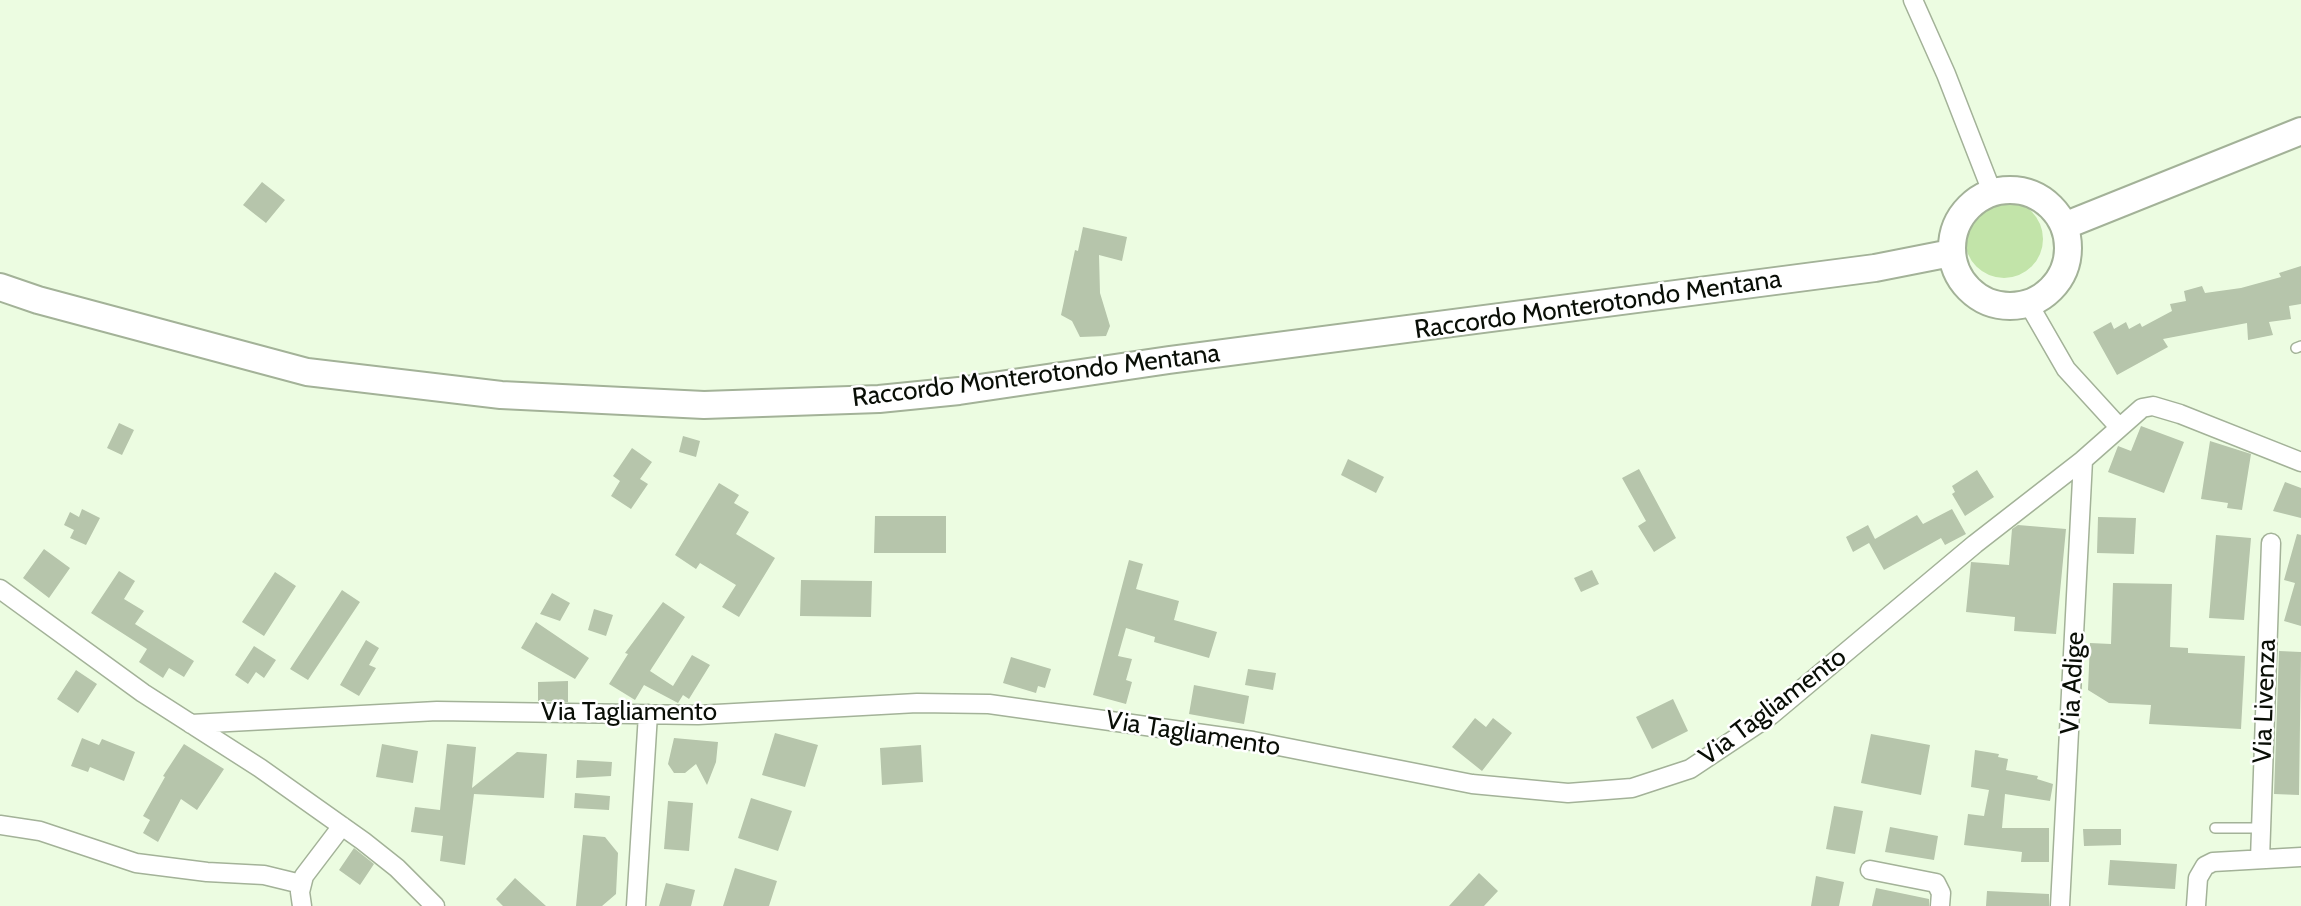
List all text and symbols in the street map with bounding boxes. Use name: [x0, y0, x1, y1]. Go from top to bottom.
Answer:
street label: Raccordo Monterotondo Mentana: [1413, 264, 1783, 346]
street label: Raccordo Monterotondo Mentana: [850, 338, 1222, 414]
street label: Via Adige: [2055, 631, 2091, 735]
street label: Via Livenza: [2247, 638, 2283, 764]
street label: Via Tagliamento: [1693, 642, 1853, 772]
street label: Via Tagliamento: [541, 696, 717, 728]
street label: Via Tagliamento: [1104, 705, 1282, 763]

